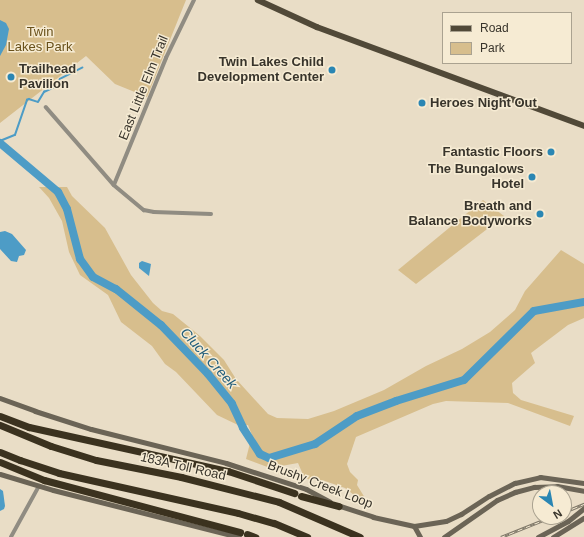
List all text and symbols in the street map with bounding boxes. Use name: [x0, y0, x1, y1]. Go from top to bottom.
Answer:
legend: [442, 12, 572, 64]
text: Road: [480, 21, 509, 35]
park label: Twin Lakes Park: [7, 25, 73, 56]
street label: East Little Elm Trail: [116, 33, 172, 143]
text: Park: [480, 41, 505, 55]
place label: Twin Lakes Child Development Center: [198, 55, 324, 86]
place label: Trailhead Pavilion: [19, 62, 76, 93]
marker: Twin Lakes Child Development Center: [327, 65, 337, 75]
marker: Trailhead Pavilion: [6, 72, 16, 82]
place label: Heroes Night Out: [430, 95, 537, 111]
marker: Heroes Night Out: [417, 98, 427, 108]
place label: Fantastic Floors: [443, 144, 543, 160]
marker: Fantastic Floors: [546, 147, 556, 157]
place label: The Bungalows Hotel: [428, 162, 524, 193]
marker: The Bungalows Hotel: [527, 172, 537, 182]
place label: Breath and Balance Bodyworks: [408, 199, 532, 230]
marker: Breath and Balance Bodyworks: [535, 209, 545, 219]
water label: Cluck Creek: [177, 324, 241, 392]
street label: 183A Toll Road: [138, 449, 228, 485]
street label: Brushy Creek Loop: [265, 458, 375, 512]
north arrow: [532, 485, 572, 525]
text: N: [551, 507, 564, 522]

